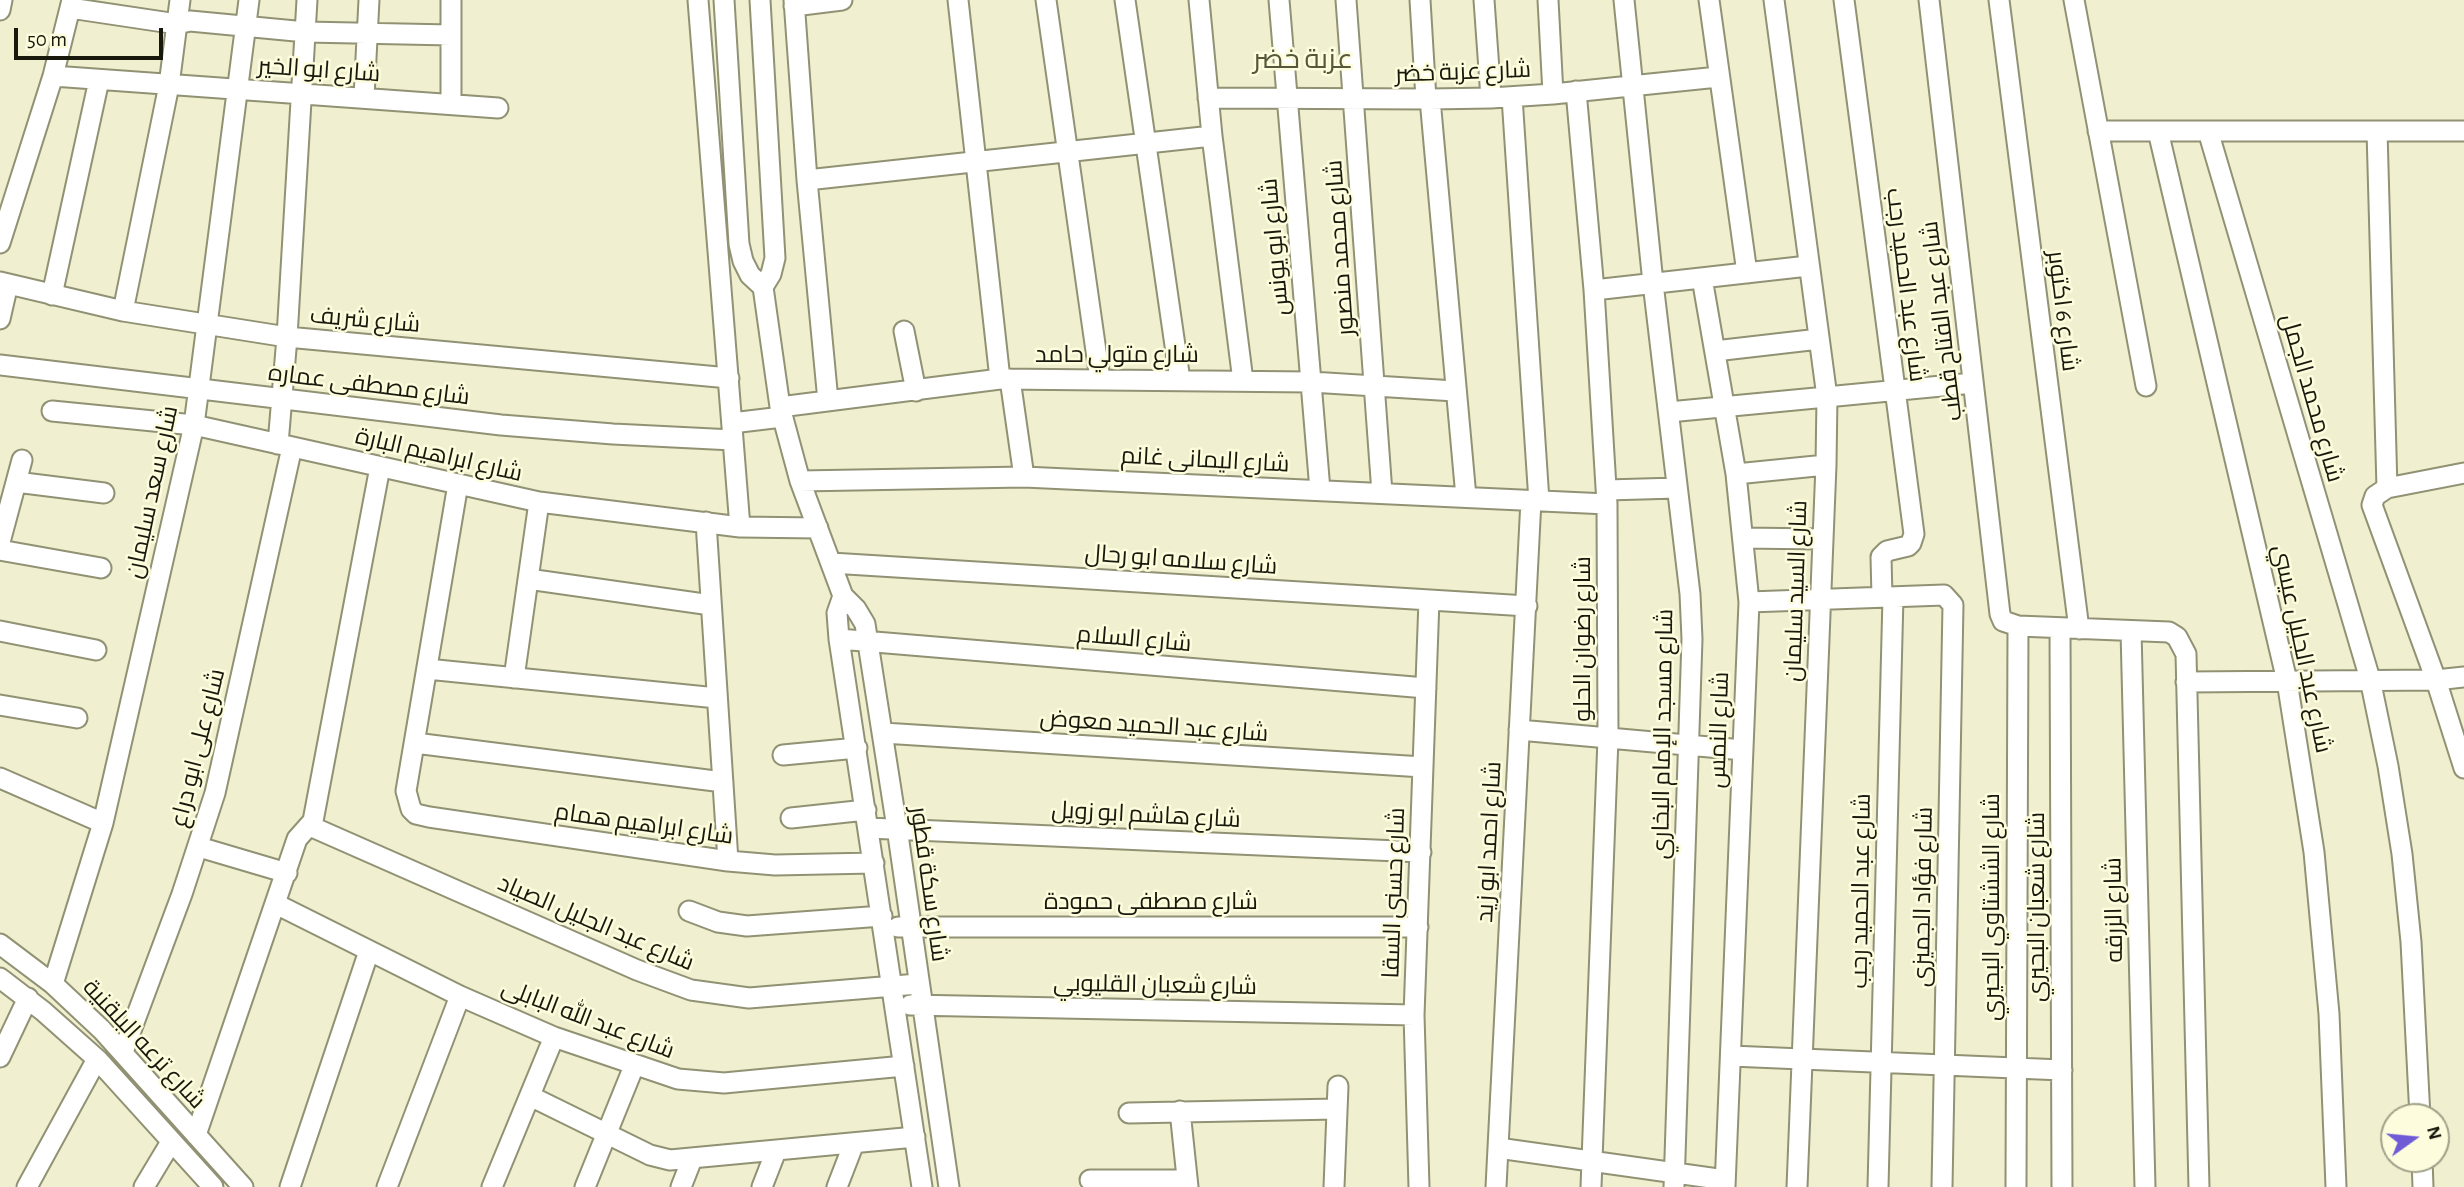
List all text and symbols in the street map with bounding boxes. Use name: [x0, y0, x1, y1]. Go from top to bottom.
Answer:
scale bar: [18, 14, 166, 58]
text: 50 m: [27, 29, 67, 50]
district label: عزبة خضر: [1253, 43, 1353, 77]
street label: شارع ابو الخير: [257, 51, 381, 89]
street label: شارع عزبة خضر: [1394, 55, 1532, 89]
street label: شارع محمد منصور: [1319, 159, 1361, 337]
street label: شارع ابو يونس: [1255, 177, 1295, 317]
street label: شارع عبد الحميد رجب: [1880, 186, 1932, 384]
street label: شارع عبد الفتاح قطب: [1915, 219, 1969, 423]
street label: شارع 6 اكتوبر: [2041, 249, 2085, 373]
street label: شارع شريف: [309, 301, 421, 339]
street label: شارع محمد الجمل: [2274, 310, 2350, 486]
street label: شارع متولي حامد: [1035, 341, 1199, 369]
street label: شارع مصطفى عماره: [267, 358, 471, 412]
street label: شارع سعد سليمان: [120, 403, 184, 581]
street label: شارع ابراهيم البارة: [353, 422, 525, 488]
street label: شارع اليمانى غانم: [1120, 441, 1290, 479]
street label: شارع السيد سليمان: [1778, 500, 1814, 682]
street label: شارع سلامه ابو رحال: [1084, 539, 1278, 581]
street label: شارع عبد الجليل عيسي: [2266, 542, 2338, 756]
street label: شارع رضوان الحلو: [1569, 556, 1597, 722]
street label: شارع مسجد الإمام البخاري: [1646, 608, 1680, 860]
street label: شارع السلام: [1075, 620, 1193, 658]
street label: شارع على ابو دراع: [164, 666, 232, 830]
street label: شارع النمس: [1703, 671, 1735, 789]
street label: شارع عبد الحميد معوض: [1039, 704, 1269, 748]
street label: شارع احمد ابو زيد: [1470, 761, 1508, 923]
street label: شارع عبد الحميد رجب: [1845, 793, 1877, 989]
street label: شارع الششتاوي البحيري: [1978, 793, 2006, 1021]
street label: شارع هاشم ابو زويل: [1051, 796, 1241, 834]
street label: شارع ابراهيم همام: [553, 797, 735, 851]
street label: شارع سكة قطور: [904, 804, 954, 964]
street label: شارع حسنى السقا: [1377, 807, 1411, 979]
street label: شارع فؤاد الجميزى: [1907, 807, 1939, 987]
street label: شارع شعبان البحيري: [2023, 812, 2051, 1002]
street label: شارع الزرقه: [2099, 857, 2129, 963]
street label: شارع عبد الجليل الصياد: [494, 869, 698, 977]
street label: شارع مصطفى حمودة: [1044, 888, 1258, 916]
street label: شارع شعبان القليوبي: [1053, 969, 1257, 1001]
street label: شارع ترعه البلقنية: [77, 973, 211, 1115]
street label: شارع عبد الله البابلى: [497, 973, 679, 1065]
north arrow: [2380, 1103, 2450, 1173]
text: N: [2423, 1124, 2445, 1142]

